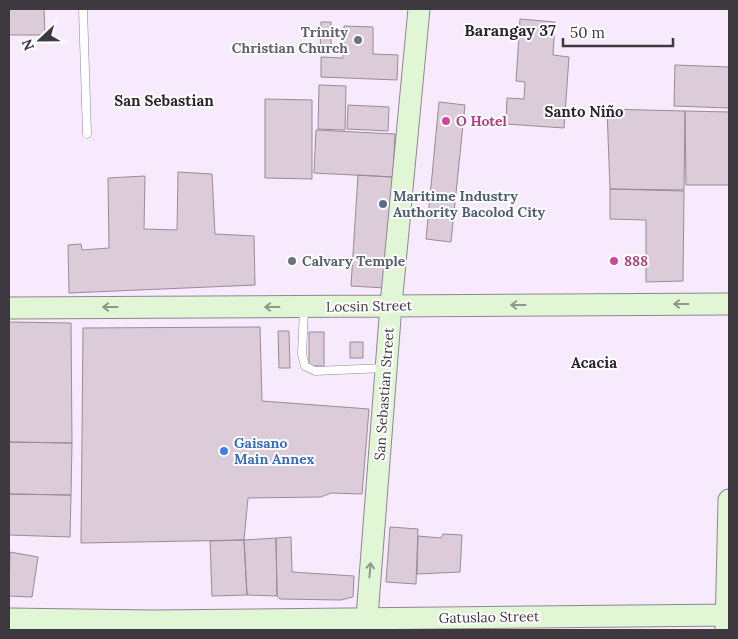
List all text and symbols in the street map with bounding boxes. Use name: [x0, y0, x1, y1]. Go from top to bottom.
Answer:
north arrow: [15, 15, 65, 65]
scale bar: [563, 15, 673, 47]
district label: Barangay 37: [464, 20, 556, 40]
place label: Trinity Christian Church: [232, 23, 348, 57]
text: 50 m: [570, 23, 605, 42]
marker: Trinity Christian Church: [352, 34, 364, 46]
text: N: [18, 36, 38, 53]
district label: San Sebastian: [114, 91, 214, 110]
district label: Santo Niño: [544, 102, 624, 121]
place label: O Hotel: [456, 112, 508, 130]
marker: O Hotel: [440, 115, 452, 127]
place label: Maritime Industry Authority Bacolod City: [393, 187, 545, 221]
marker: Maritime Industry Authority Bacolod City: [377, 198, 389, 210]
place label: Calvary Temple: [302, 252, 406, 270]
place label: 888: [624, 252, 648, 270]
marker: Calvary Temple: [286, 255, 298, 267]
marker: 888: [608, 255, 620, 267]
street label: Locsin Street: [326, 296, 413, 316]
one-way arrow: [673, 299, 689, 309]
one-way arrow: [510, 300, 526, 310]
one-way arrow: [102, 302, 118, 312]
one-way arrow: [265, 302, 281, 312]
street label: San Sebastian Street: [370, 326, 398, 461]
district label: Acacia: [571, 353, 617, 372]
place label: Gaisano Main Annex: [234, 434, 315, 468]
marker: Gaisano Main Annex: [218, 445, 230, 457]
one-way arrow: [366, 562, 375, 578]
street label: Gatuslao Street: [439, 607, 540, 627]

